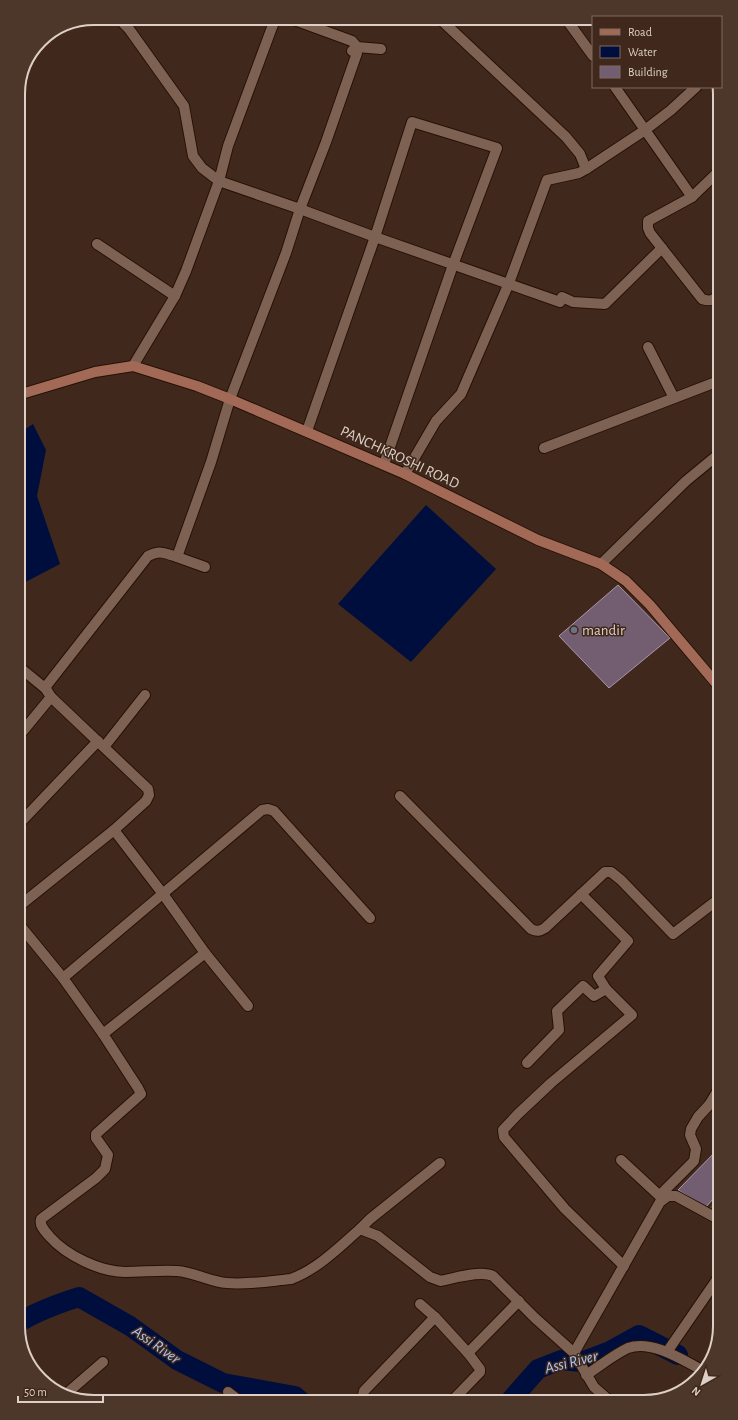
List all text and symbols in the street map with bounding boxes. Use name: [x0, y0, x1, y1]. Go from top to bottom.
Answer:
legend: [592, 16, 722, 88]
text: Road: [628, 26, 652, 38]
text: Water: [628, 46, 657, 58]
text: Building: [628, 66, 668, 78]
street label: PANCHKROSHI ROAD: [338, 423, 462, 492]
place label: mandir: [582, 623, 625, 638]
marker: mandir: [569, 625, 579, 635]
water label: Assi River: [129, 1322, 184, 1367]
water label: Assi River: [542, 1347, 600, 1377]
north arrow: [682, 1364, 722, 1404]
scale bar: [18, 1378, 103, 1404]
text: N: [690, 1385, 702, 1398]
text: 50 m: [24, 1386, 47, 1398]

